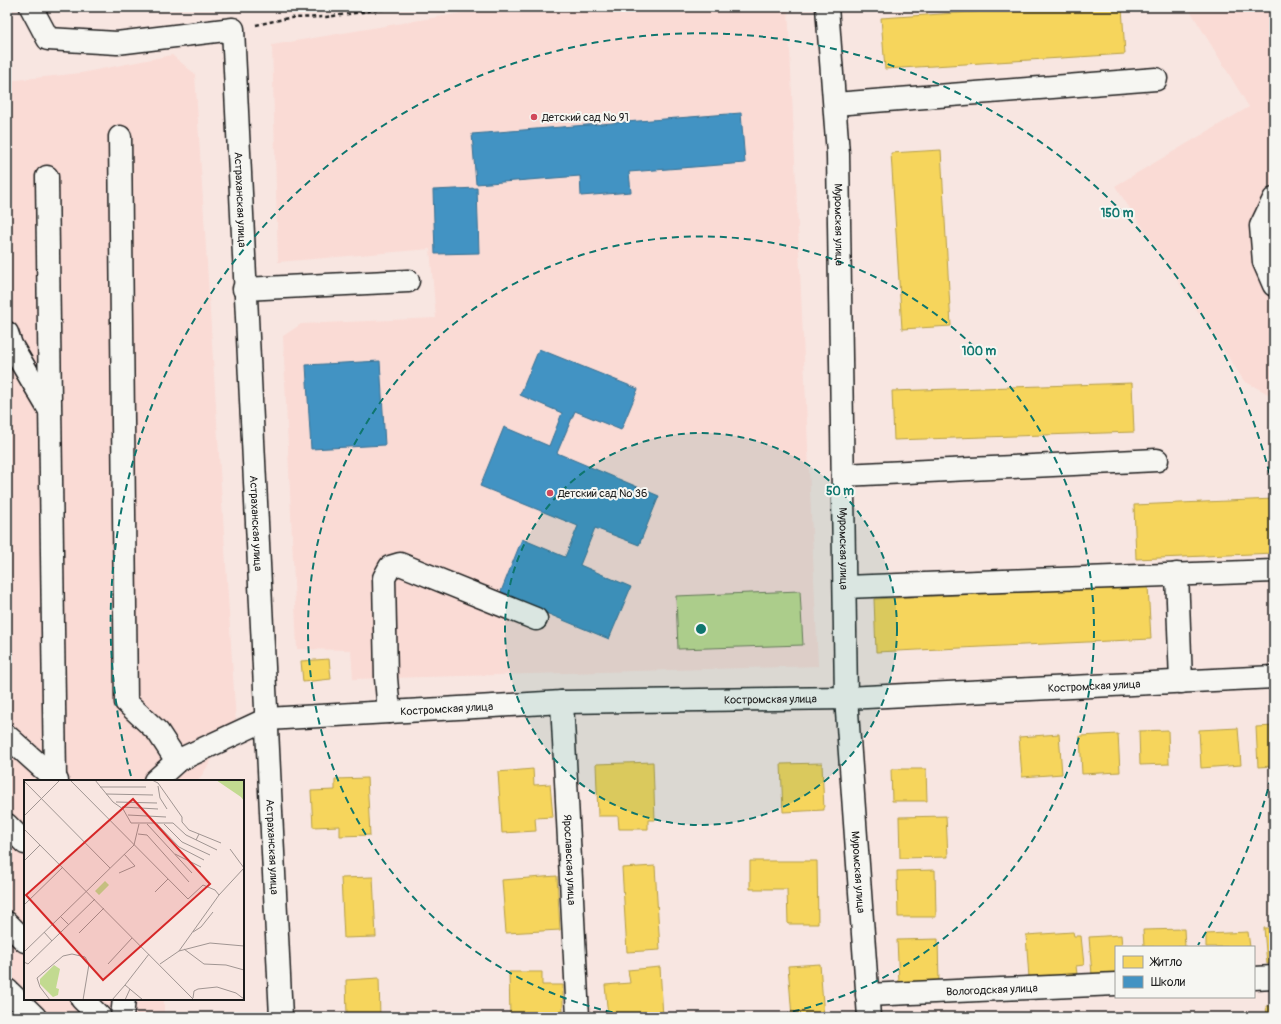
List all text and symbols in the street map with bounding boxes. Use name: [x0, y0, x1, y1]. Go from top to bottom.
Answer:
place label: Детский сад № 91: [541, 111, 629, 124]
marker: Детский сад № 91: [529, 112, 539, 122]
street label: Астраханская улица: [232, 151, 249, 248]
street label: Муромская улица: [832, 183, 846, 266]
text: 150 m: [1101, 206, 1134, 221]
text: 100 m: [962, 344, 997, 359]
street label: Астраханская улица: [247, 475, 265, 571]
text: 50 m: [826, 484, 854, 499]
place label: Детский сад № 36: [557, 487, 647, 500]
marker: Детский сад № 36: [545, 488, 555, 498]
street label: Муромская улица: [837, 507, 851, 590]
centre of rings: [694, 622, 708, 636]
street label: Костромская улица: [1047, 677, 1141, 695]
street label: Костромская улица: [724, 692, 817, 706]
street label: Костромская улица: [400, 699, 493, 718]
inset map: [24, 780, 244, 1000]
street label: Астраханская улица: [264, 799, 281, 895]
street label: Ярославская улица: [561, 814, 579, 905]
street label: Муромская улица: [849, 831, 868, 914]
legend: [1115, 946, 1255, 998]
text: Житло: [1149, 955, 1183, 970]
text: Школи: [1151, 975, 1186, 990]
street label: Вологодская улица: [946, 981, 1038, 998]

